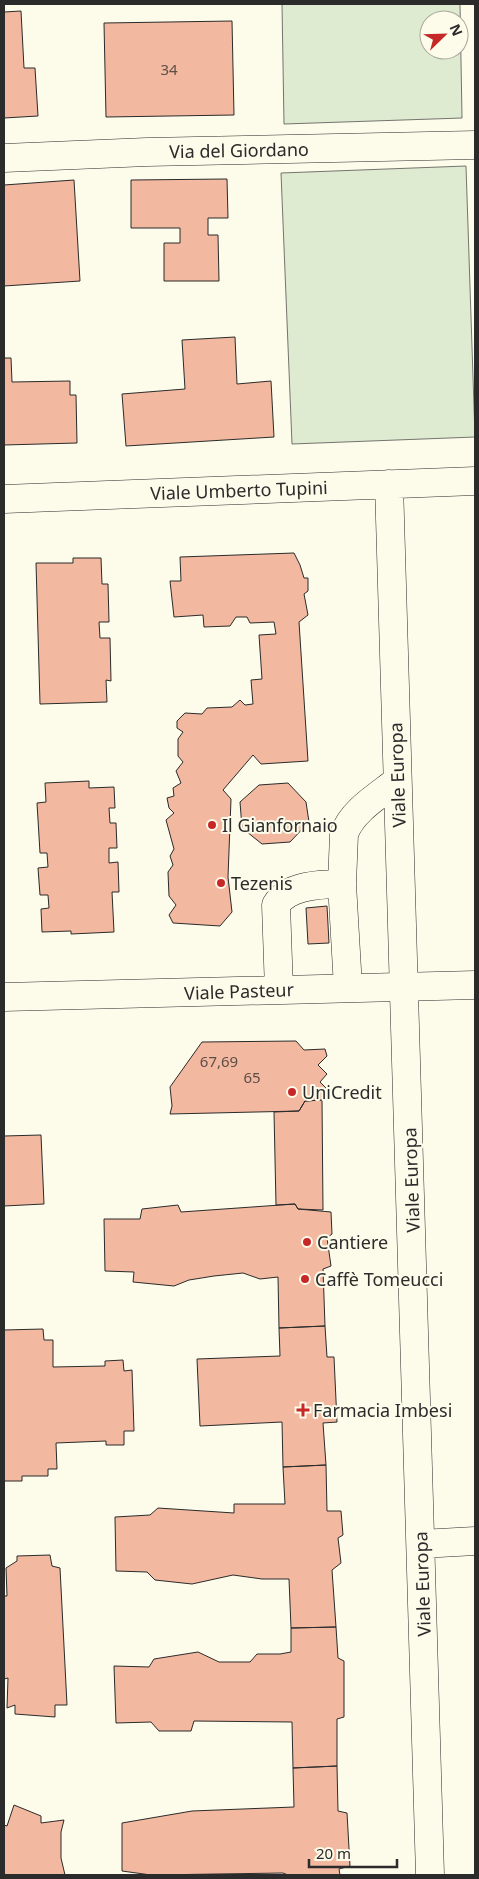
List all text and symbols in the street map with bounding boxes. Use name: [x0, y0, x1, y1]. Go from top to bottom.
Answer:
north arrow: [419, 10, 469, 60]
text: N: [445, 21, 467, 39]
house number: 34: [160, 59, 178, 79]
street label: Via del Giordano: [169, 137, 309, 163]
street label: Viale Umberto Tupini: [150, 475, 328, 505]
street label: Viale Europa: [383, 722, 411, 828]
place label: Il Gianfornaio: [222, 813, 338, 837]
marker: Il Gianfornaio: [206, 819, 218, 831]
place label: Tezenis: [231, 871, 293, 895]
marker: Tezenis: [215, 877, 227, 889]
street label: Viale Pasteur: [184, 977, 295, 1005]
house number: 67,69: [200, 1051, 238, 1071]
house number: 65: [243, 1067, 261, 1087]
place label: UniCredit: [302, 1080, 382, 1104]
marker: UniCredit: [286, 1086, 298, 1098]
street label: Viale Europa: [397, 1127, 425, 1233]
place label: Cantiere: [317, 1230, 388, 1254]
marker: Cantiere: [301, 1236, 313, 1248]
place label: Caffè Tomeucci: [315, 1267, 443, 1291]
marker: Caffè Tomeucci: [299, 1273, 311, 1285]
place label: Farmacia Imbesi: [313, 1398, 452, 1422]
marker: Farmacia Imbesi: [297, 1404, 309, 1416]
street label: Viale Europa: [408, 1531, 436, 1637]
scale bar: [309, 1836, 396, 1868]
text: 20 m: [316, 1843, 351, 1863]

